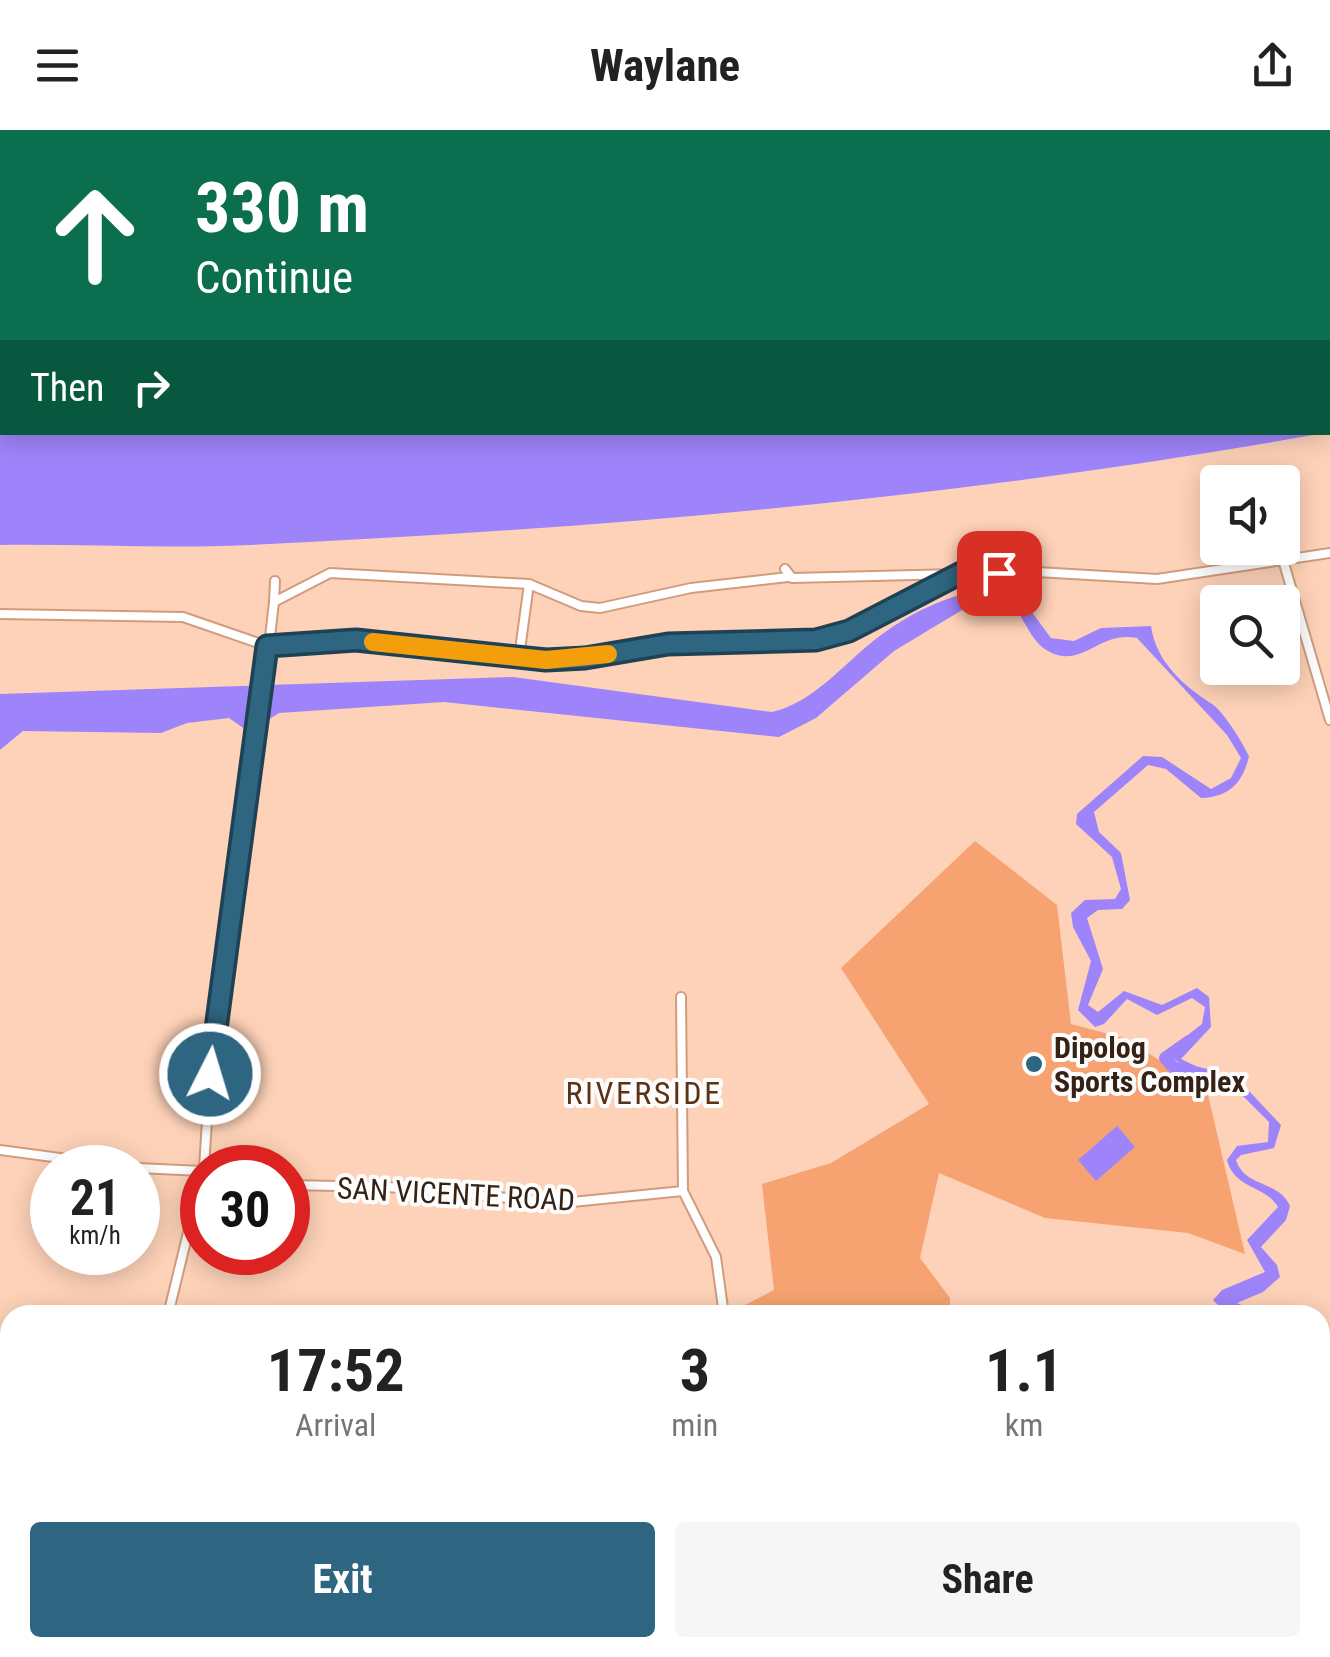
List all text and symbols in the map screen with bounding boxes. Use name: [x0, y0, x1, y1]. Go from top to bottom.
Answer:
icon: menu: [30, 38, 85, 93]
icon: share: [1245, 38, 1300, 93]
text: Waylane: [590, 39, 740, 92]
text: 330 m: [195, 167, 369, 249]
icon: ahead: [30, 170, 160, 300]
text: Continue: [195, 251, 353, 304]
icon: right: [124, 360, 179, 415]
text: Then: [30, 366, 104, 410]
map controls: [1200, 465, 1300, 685]
button: sound: [1200, 465, 1300, 565]
pin: [957, 531, 1042, 616]
icon: arrive: [972, 546, 1027, 601]
button: search: [1200, 585, 1300, 685]
position arrow: [158, 1022, 262, 1126]
place label: Dipolog Sports Complex: [1054, 1030, 1245, 1099]
marker: Dipolog Sports Complex: [1023, 1053, 1045, 1075]
district label: RIVERSIDE: [565, 1074, 723, 1112]
speed limit sign: 30: [180, 1145, 310, 1275]
text: 21: [70, 1169, 120, 1227]
street label: SAN VICENTE ROAD: [336, 1170, 576, 1218]
text: km/h: [69, 1221, 121, 1250]
text: 17:52: [267, 1335, 405, 1406]
text: 3: [680, 1335, 710, 1406]
text: 1.1: [985, 1335, 1063, 1406]
text: Arrival: [295, 1406, 376, 1444]
text: min: [671, 1406, 718, 1444]
text: km: [1005, 1406, 1043, 1444]
button: Exit: [30, 1522, 655, 1637]
button: Share: [675, 1522, 1300, 1637]

